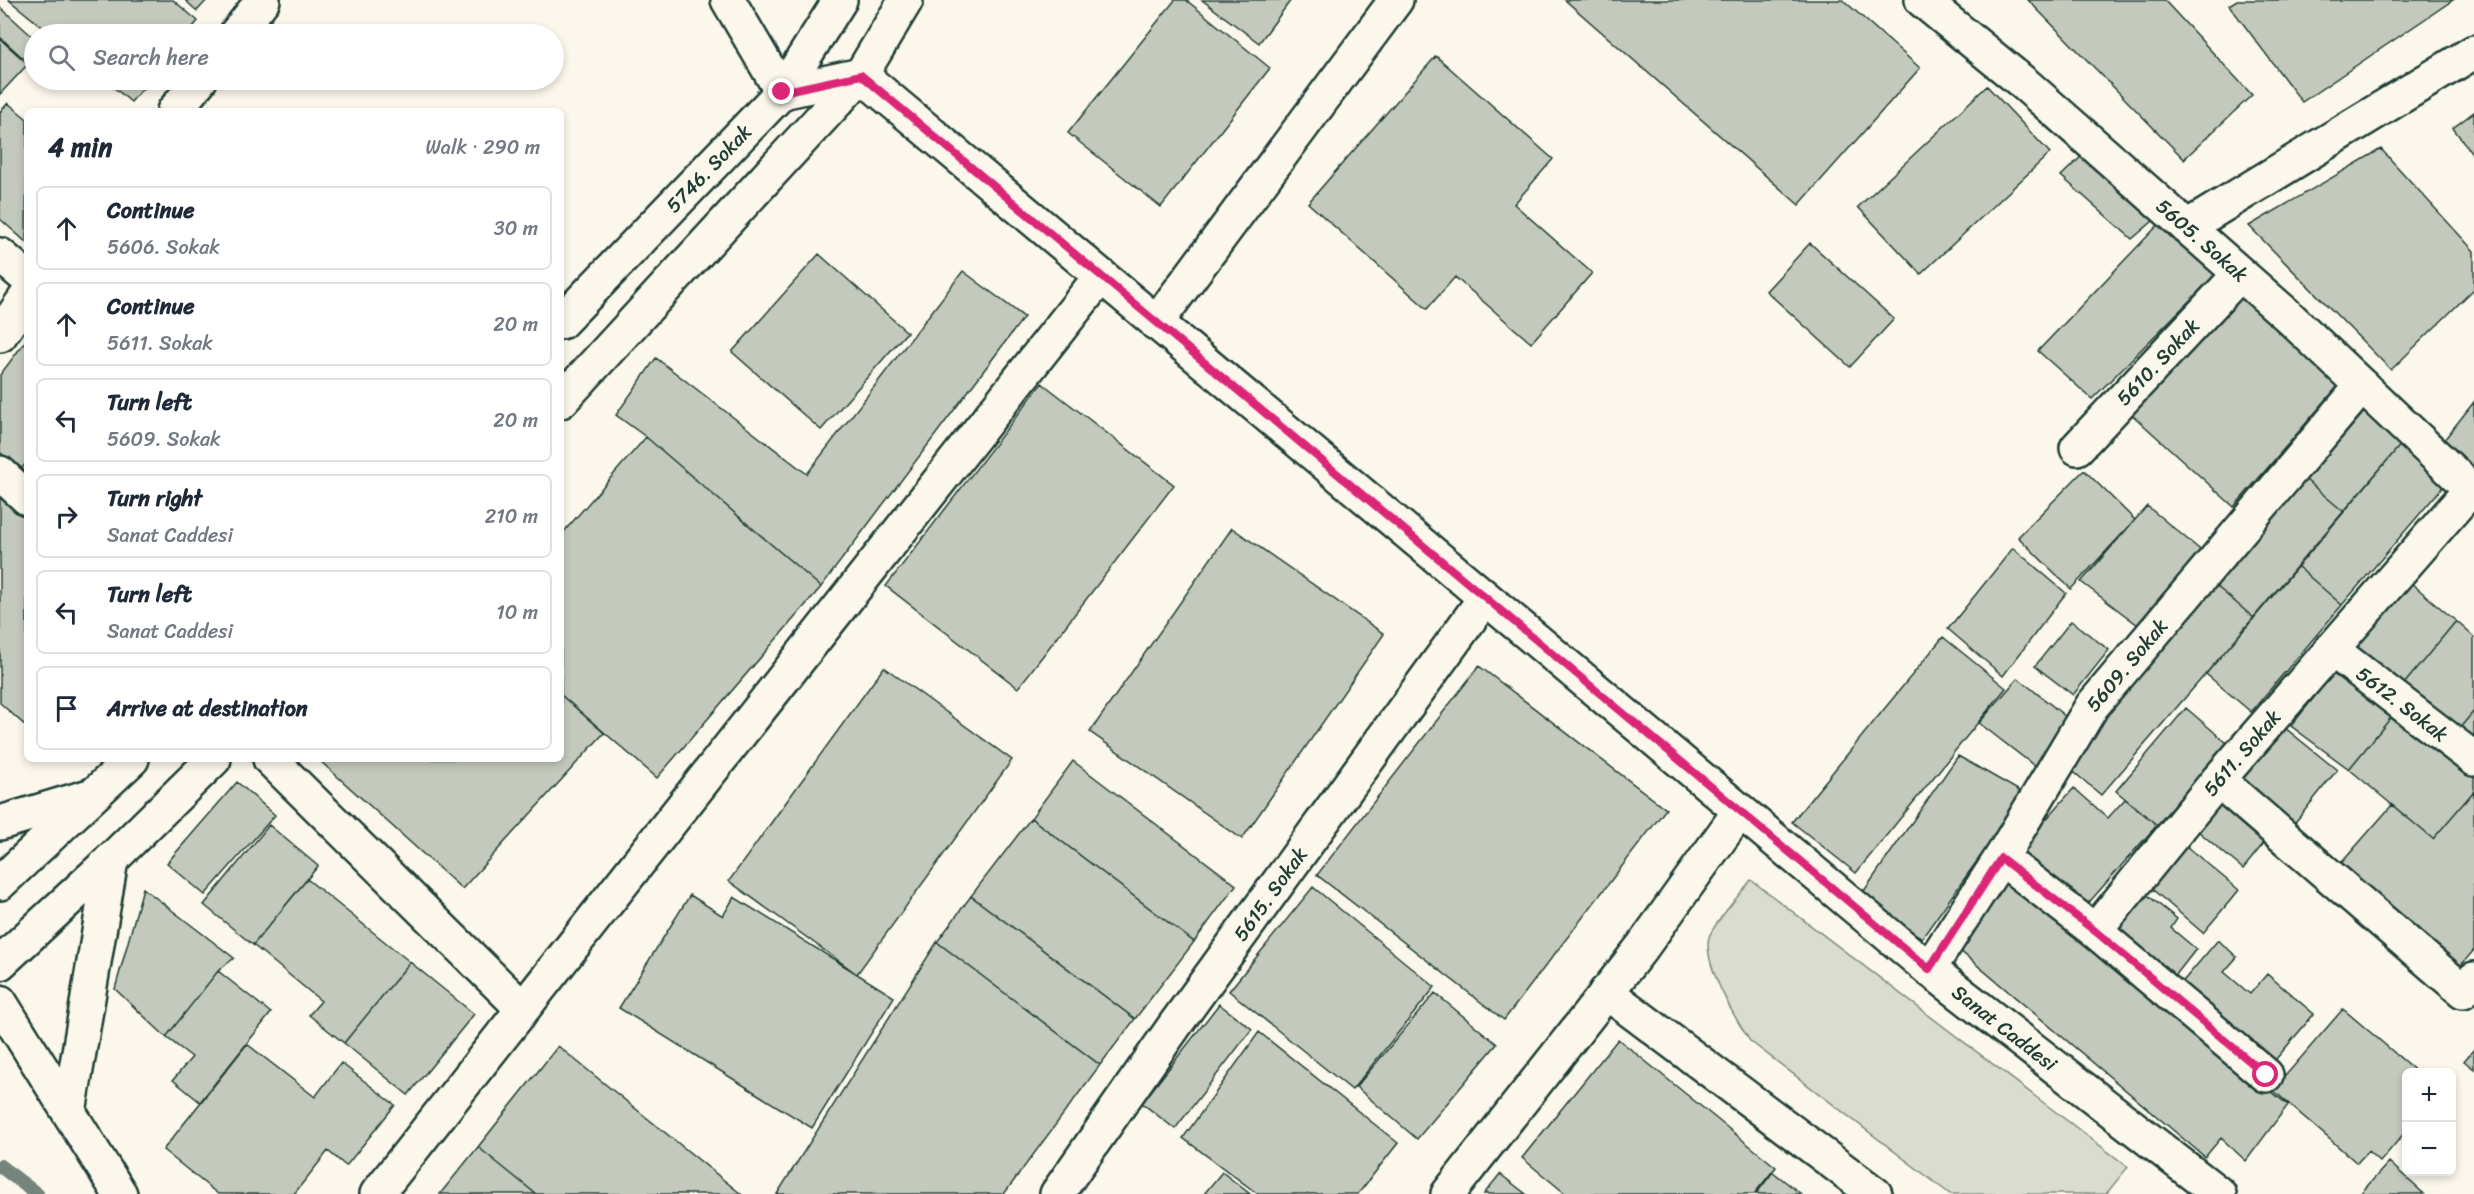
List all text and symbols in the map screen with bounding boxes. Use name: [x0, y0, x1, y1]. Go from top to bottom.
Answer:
search box: [24, 24, 564, 90]
text: Search here: [93, 38, 209, 77]
icon: search: [45, 41, 78, 74]
route end: [768, 78, 794, 104]
street label: 5746. Sokak: [657, 116, 761, 222]
text: 4 min: [48, 124, 112, 170]
text: Walk · 290 m: [425, 130, 540, 165]
street label: 5605. Sokak: [2147, 190, 2256, 292]
text: Continue: [107, 191, 195, 230]
text: 30 m: [494, 211, 538, 246]
icon: ahead: [50, 212, 83, 245]
text: 5606. Sokak: [107, 230, 220, 265]
text: Continue: [107, 287, 195, 326]
text: 20 m: [493, 307, 538, 342]
icon: ahead: [50, 308, 83, 341]
street label: 5610. Sokak: [2108, 310, 2209, 414]
text: 5611. Sokak: [107, 326, 213, 361]
text: Turn left: [107, 383, 192, 422]
text: 20 m: [493, 403, 538, 438]
icon: left: [50, 404, 83, 437]
text: 5609. Sokak: [107, 422, 221, 457]
text: Turn right: [107, 479, 202, 518]
text: 210 m: [485, 499, 538, 534]
icon: right: [50, 500, 83, 533]
text: Sanat Caddesi: [107, 518, 233, 553]
text: Turn left: [107, 575, 192, 614]
text: 10 m: [496, 595, 538, 630]
icon: left: [50, 596, 83, 629]
street label: 5609. Sokak: [2077, 610, 2177, 720]
text: Sanat Caddesi: [107, 614, 233, 649]
street label: 5612. Sokak: [2348, 657, 2456, 752]
text: Arrive at destination: [107, 689, 308, 728]
icon: arrive: [50, 692, 83, 725]
street label: 5611. Sokak: [2194, 701, 2290, 804]
street label: 5615. Sokak: [1224, 839, 1317, 949]
street label: Sanat Caddesi: [1944, 976, 2066, 1081]
route start: [2252, 1061, 2278, 1087]
map controls: [2402, 1068, 2456, 1176]
button: +: [2402, 1068, 2456, 1122]
button: −: [2402, 1122, 2456, 1176]

